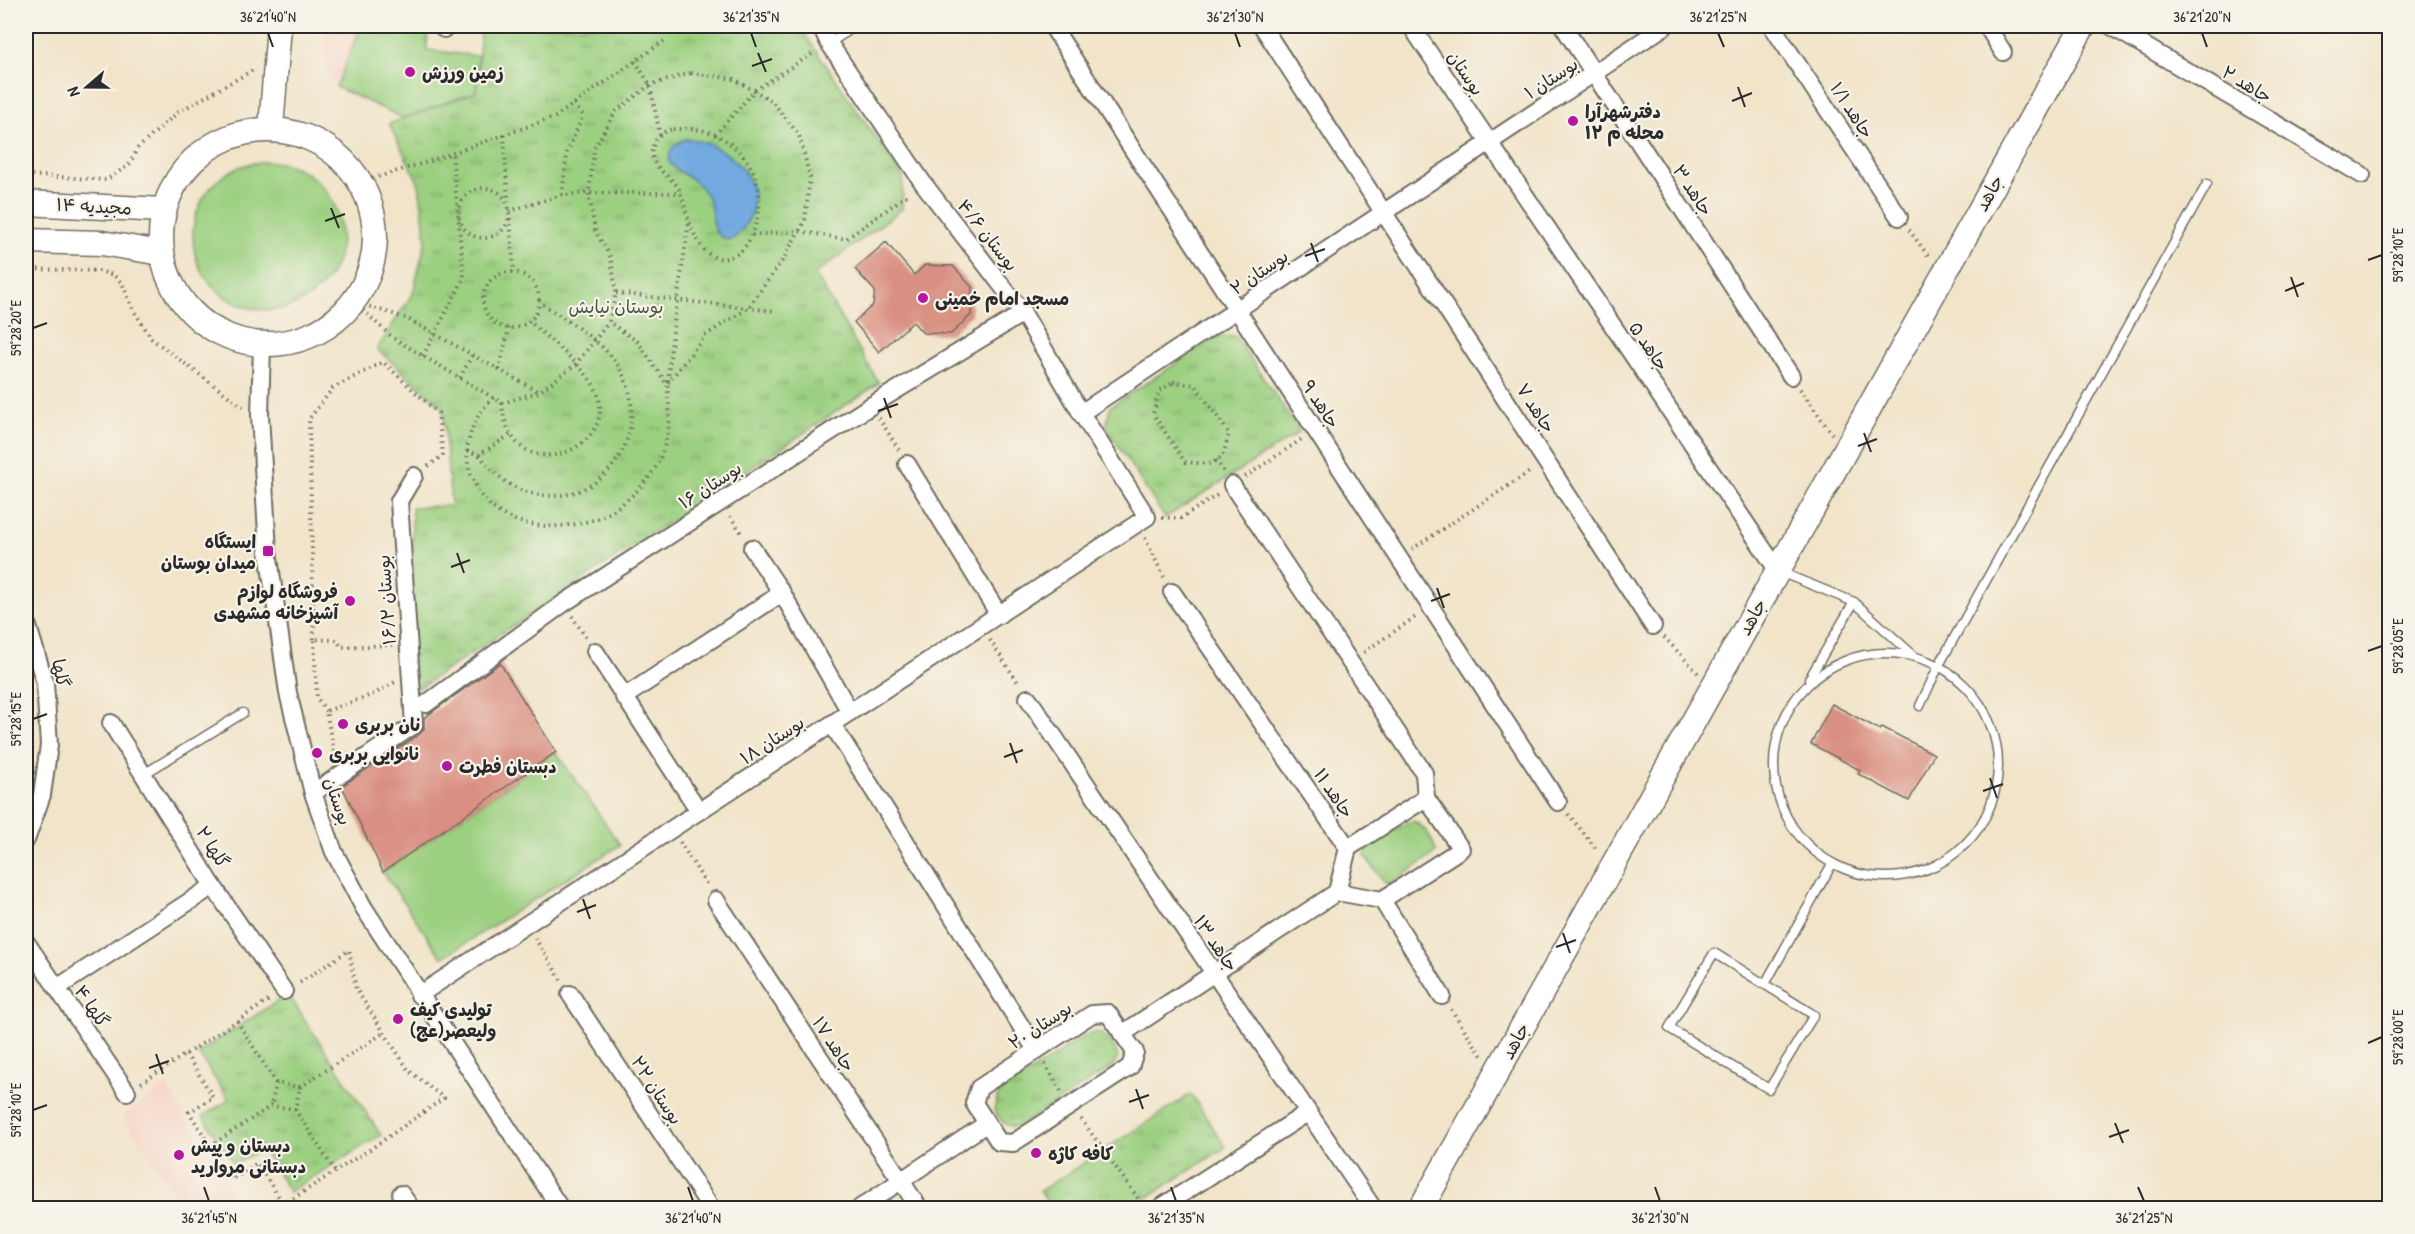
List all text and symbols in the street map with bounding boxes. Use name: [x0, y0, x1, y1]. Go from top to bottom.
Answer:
text: 36°21'40"N: [240, 6, 296, 27]
text: 36°21'35"N: [723, 6, 779, 27]
text: 36°21'30"N: [1206, 6, 1264, 27]
text: 36°21'25"N: [1689, 6, 1747, 27]
text: 36°21'20"N: [2173, 6, 2231, 27]
street label: بوستان: [1442, 46, 1490, 100]
street label: بوستان ۱: [1519, 51, 1583, 105]
north arrow: [57, 57, 117, 117]
street label: جاهد ۲: [2217, 59, 2277, 109]
place label: زمین ورزش: [422, 60, 504, 85]
marker: زمین ورزش: [403, 65, 417, 79]
street label: جاهد ۱/۱: [1824, 77, 1880, 143]
text: N: [61, 84, 85, 100]
place label: دفترشهرآرا محله م ۱۲: [1585, 99, 1664, 147]
marker: دفترشهرآرا محله م ۱۲: [1566, 114, 1580, 128]
street label: جاهد ۳: [1667, 159, 1719, 221]
street label: جاهد: [1969, 170, 2009, 216]
street label: مجیدیه ۱۴: [55, 192, 133, 220]
street label: بوستان ۴/۶: [952, 194, 1024, 276]
text: 59°28'10"E: [2387, 227, 2408, 282]
street label: بوستان ۲: [1225, 243, 1293, 301]
place label: مسجد امام خمینی: [935, 286, 1069, 313]
marker: مسجد امام خمینی: [916, 291, 930, 305]
park label: بوستان نیایش: [569, 294, 663, 319]
text: 59°28'20"E: [5, 300, 26, 356]
street label: جاهد ۵: [1623, 316, 1675, 376]
street label: جاهد ۹: [1296, 375, 1346, 433]
street label: جاهد ۷: [1511, 378, 1561, 438]
street label: بوستان ۱۶: [674, 455, 746, 515]
place label: ایستگاه میدان بوستان: [161, 529, 256, 575]
marker: ایستگاه میدان بوستان: [261, 544, 275, 558]
street label: بوستان ۱۶/۲: [370, 554, 402, 646]
place label: فروشگاه لوازم آشپزخانه مشهدی: [214, 579, 339, 625]
marker: فروشگاه لوازم آشپزخانه مشهدی: [343, 594, 357, 608]
street label: جاهد: [1732, 594, 1772, 640]
text: 59°28'05"E: [2387, 618, 2408, 674]
street label: گلها: [46, 657, 76, 690]
text: 59°28'15"E: [5, 692, 26, 746]
street label: بوستان ۱۸: [735, 710, 809, 770]
place label: نان بربری: [355, 712, 420, 737]
marker: نان بربری: [336, 717, 350, 731]
place label: نانوایی بربری: [329, 741, 420, 766]
marker: نانوایی بربری: [310, 746, 324, 760]
place label: دبستان فطرت: [459, 754, 557, 779]
marker: دبستان فطرت: [440, 759, 454, 773]
street label: جاهد ۱۱: [1308, 763, 1360, 823]
street label: بوستان: [318, 774, 358, 828]
street label: گلها ۲: [190, 821, 236, 873]
street label: جاهد ۱۳: [1188, 910, 1244, 976]
street label: گلها ۴: [69, 980, 115, 1032]
street label: بوستان ۲۰: [1003, 995, 1077, 1055]
place label: تولیدی کیف ولیعصر(عج): [410, 997, 497, 1043]
text: 59°28'00"E: [2387, 1009, 2408, 1065]
street label: جاهد ۱۷: [807, 1011, 861, 1077]
marker: تولیدی کیف ولیعصر(عج): [391, 1012, 405, 1026]
street label: جاهد: [1495, 1018, 1535, 1064]
street label: بوستان ۲۲: [625, 1051, 689, 1129]
text: 59°28'10"E: [5, 1082, 26, 1137]
place label: دبستان و پیش دبستانی مروارید: [191, 1133, 306, 1179]
place label: کافه کاژه: [1048, 1141, 1114, 1166]
marker: کافه کاژه: [1029, 1146, 1043, 1160]
marker: دبستان و پیش دبستانی مروارید: [172, 1148, 186, 1162]
text: 36°21'45"N: [181, 1207, 237, 1228]
text: 36°21'40"N: [665, 1207, 721, 1228]
text: 36°21'35"N: [1148, 1207, 1204, 1228]
text: 36°21'30"N: [1631, 1207, 1689, 1228]
text: 36°21'25"N: [2115, 1207, 2173, 1228]

